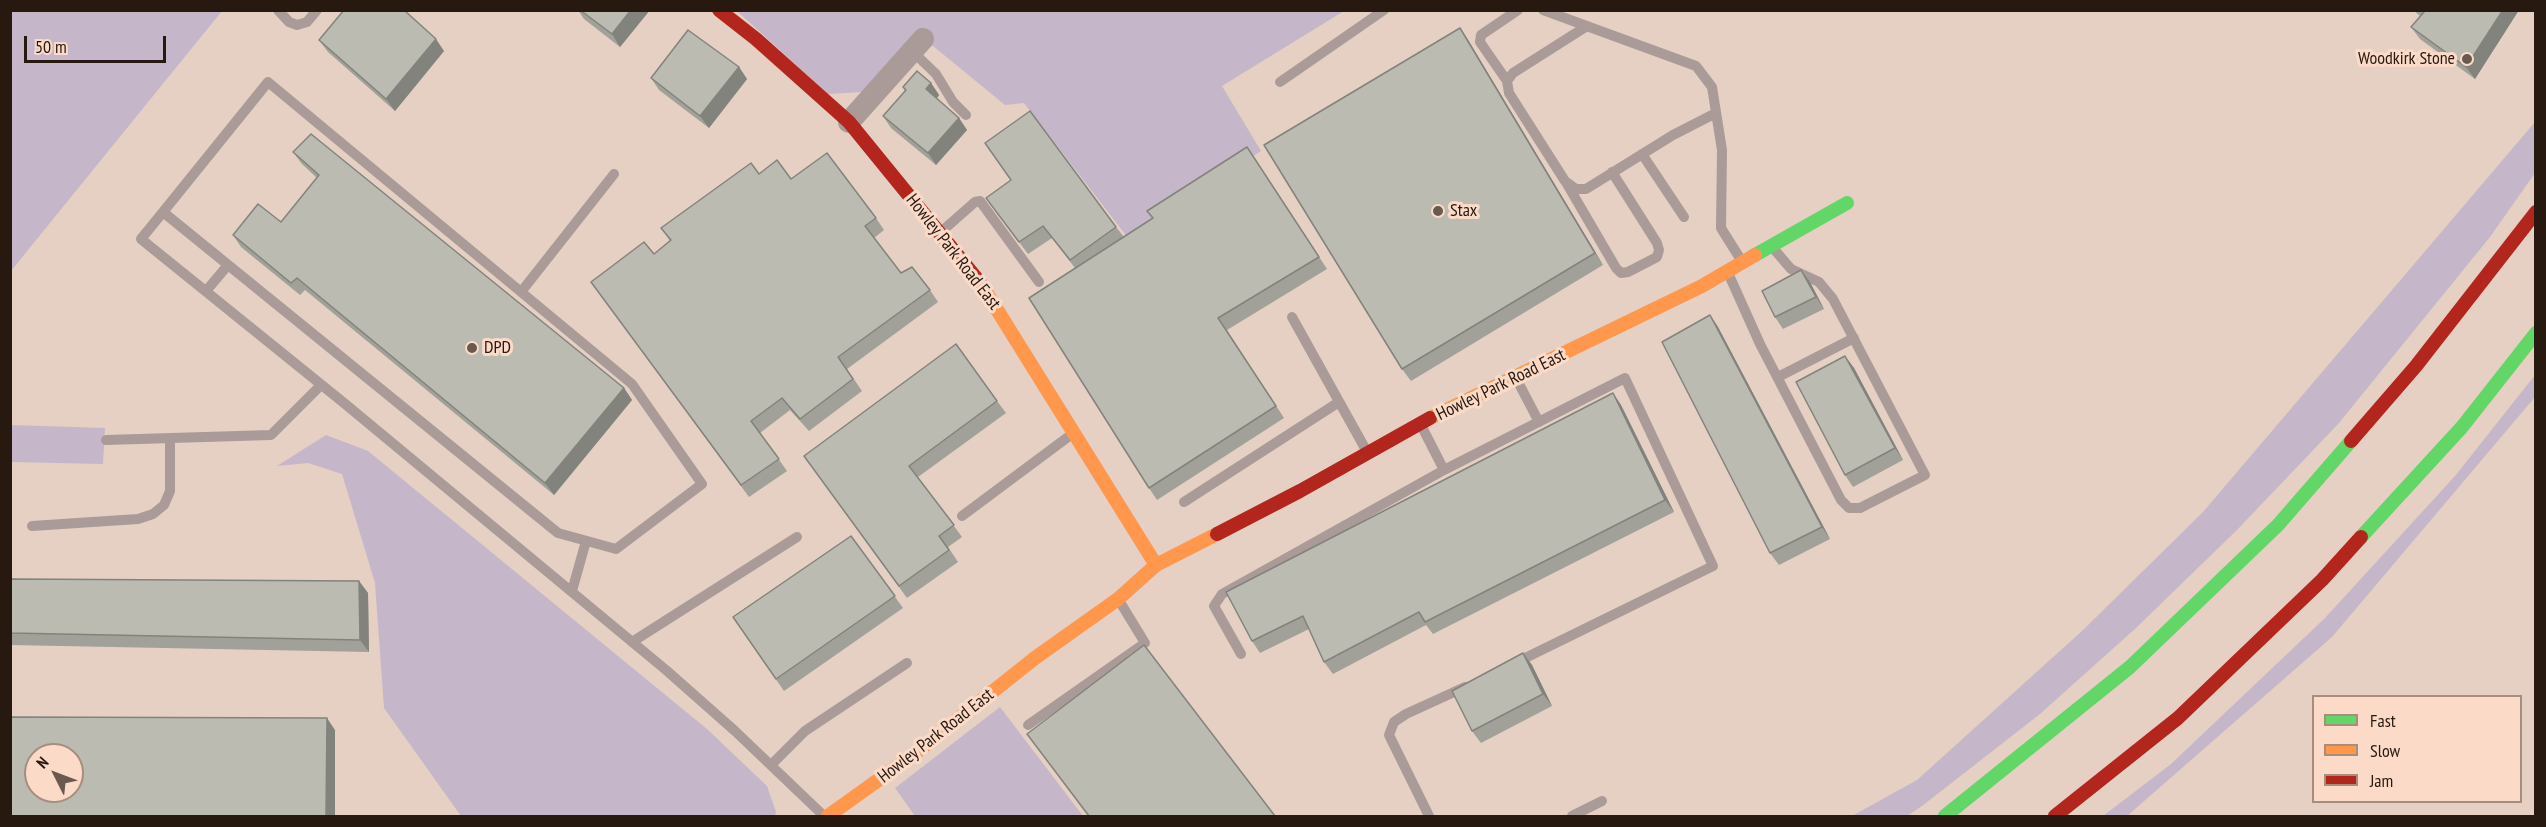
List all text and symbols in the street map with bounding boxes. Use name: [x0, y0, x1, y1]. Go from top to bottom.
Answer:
scale bar: [27, 24, 170, 62]
text: 50 m: [35, 35, 67, 58]
place label: Woodkirk Stone: [2358, 48, 2455, 70]
marker: Woodkirk Stone: [2460, 52, 2474, 66]
street label: Howley Park Road East: [901, 190, 1005, 314]
place label: Stax: [1450, 200, 1477, 222]
marker: Stax: [1431, 204, 1445, 218]
place label: DPD: [484, 337, 511, 359]
marker: DPD: [465, 341, 479, 355]
street label: Howley Park Road East: [1433, 344, 1569, 426]
street label: Howley Park Road East: [874, 684, 998, 788]
legend: [2312, 695, 2522, 803]
text: Fast: [2370, 709, 2396, 732]
text: Slow: [2370, 739, 2400, 762]
north arrow: [24, 743, 84, 803]
text: N: [32, 752, 52, 772]
text: Jam: [2370, 769, 2393, 792]

